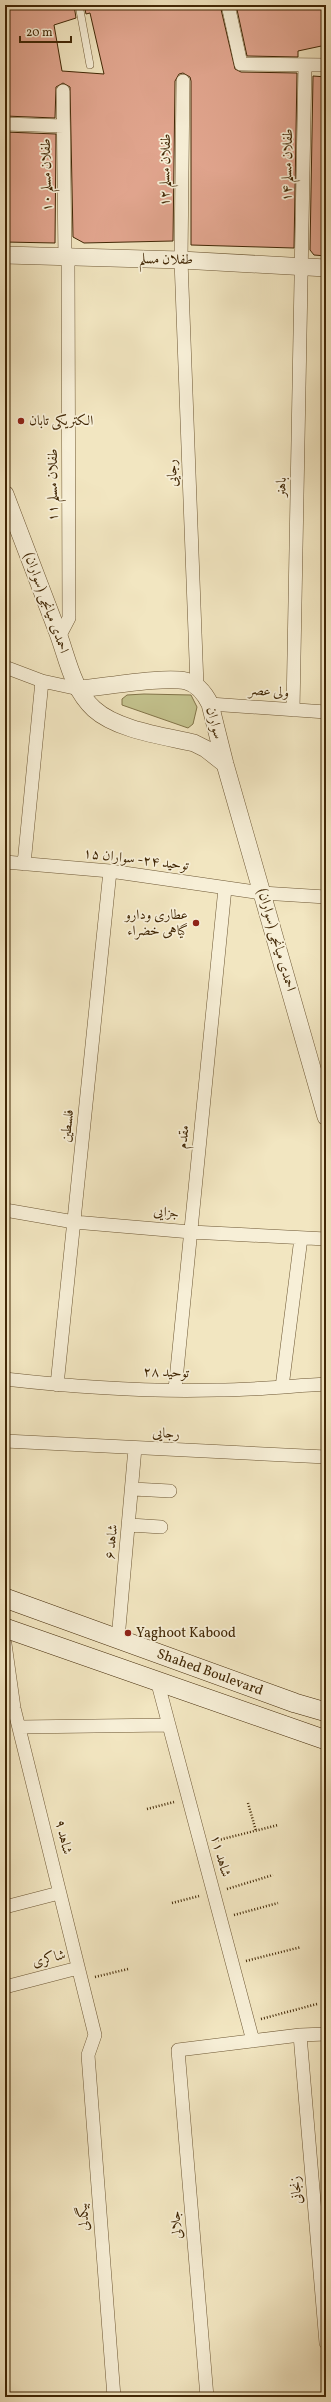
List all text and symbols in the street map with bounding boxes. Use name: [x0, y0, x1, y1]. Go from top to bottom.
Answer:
scale bar: [20, 18, 71, 44]
text: 20 m: [26, 25, 53, 41]
street label: طفلان مسلم ۱۴: [278, 128, 302, 202]
street label: طفلان مسلم ۱۲: [156, 133, 180, 207]
street label: طفلان مسلم ۱۰: [37, 138, 61, 212]
street label: طفلان مسلم: [139, 250, 193, 274]
place label: الکتریکی تابان: [29, 412, 93, 431]
marker: الکتریکی تابان: [16, 416, 26, 426]
street label: طفلان مسلم ۱۱: [44, 448, 67, 522]
street label: رجایی: [163, 459, 183, 487]
street label: باهنر: [272, 477, 292, 499]
street label: احمدی میانجی (سواران): [19, 550, 73, 656]
street label: ولی عصر: [246, 681, 290, 703]
street label: سواران: [201, 705, 227, 741]
street label: توحید ۲۴- سواران ۱۵: [82, 844, 190, 876]
street label: احمدی میانجی (سواران): [252, 886, 300, 994]
place label: عطاری ودارو گیاهی خضراء: [123, 906, 188, 941]
marker: عطاری ودارو گیاهی خضراء: [191, 918, 201, 928]
street label: فلسطین: [57, 1108, 79, 1144]
street label: مقدم: [173, 1124, 197, 1150]
street label: جزایی: [152, 1202, 180, 1224]
street label: توحید ۲۸: [143, 1363, 190, 1383]
street label: رجایی: [152, 1424, 180, 1444]
street label: شاهد ۶: [101, 1524, 123, 1560]
place label: Yaghoot Kabood: [136, 1624, 236, 1643]
marker: Yaghoot Kabood: [123, 1628, 133, 1638]
street label: Shahed Boulevard: [154, 1644, 266, 1700]
street label: شاهد ۹: [50, 1818, 76, 1856]
street label: شاهد ۱۱: [205, 1833, 235, 1879]
street label: شاکری: [30, 1946, 68, 1972]
street label: زنجانی: [286, 2175, 308, 2205]
street label: بیگدلی: [74, 2202, 94, 2232]
street label: جلالی: [166, 2210, 188, 2240]

